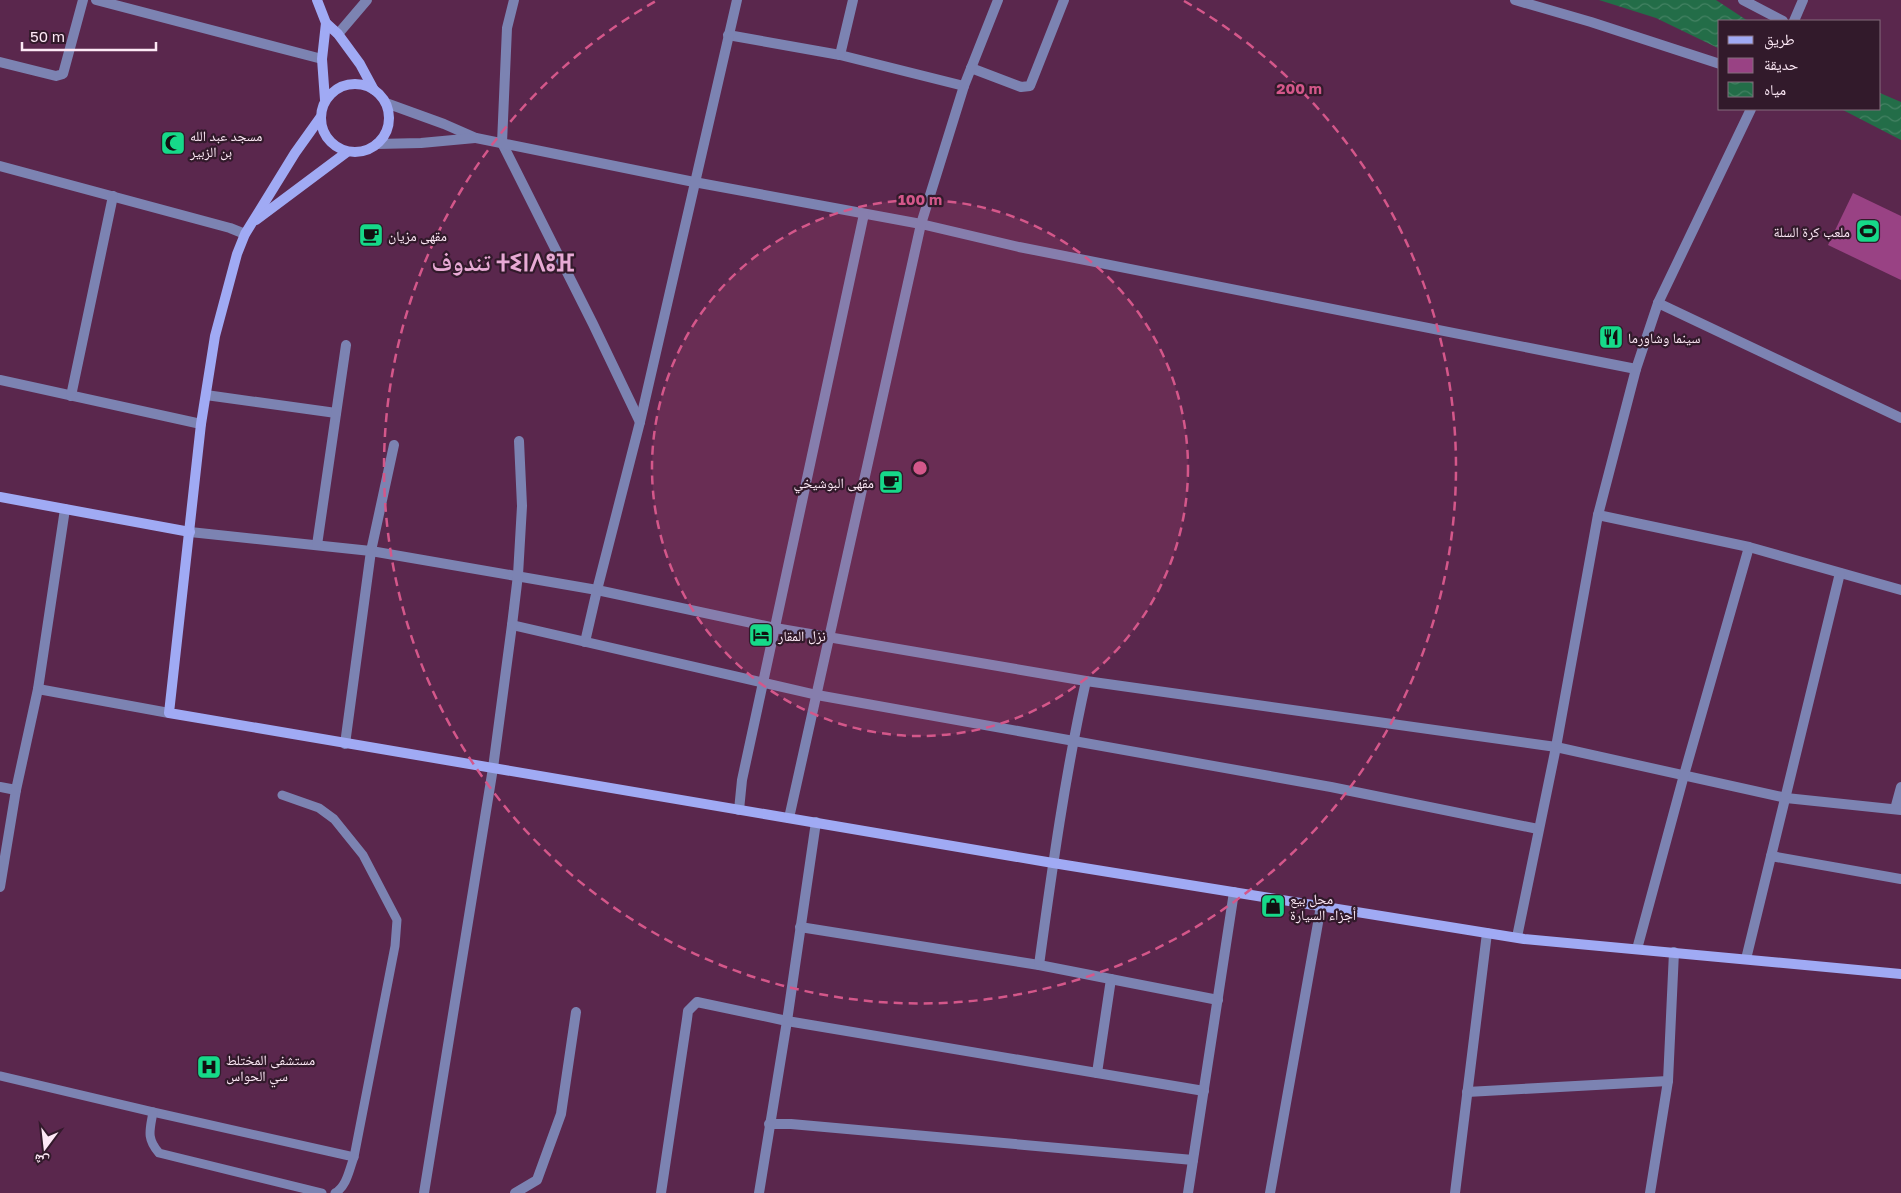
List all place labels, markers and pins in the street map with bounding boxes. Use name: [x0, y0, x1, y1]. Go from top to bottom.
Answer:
place label: مسجد عبد الله بن الزبير: [189, 127, 262, 161]
mosque icon: مسجد عبد الله بن الزبير: [160, 130, 186, 156]
sports icon: ملعب كرة السلة: [1855, 218, 1881, 244]
cafe icon: مقهى مزيان: [358, 222, 384, 248]
place label: ملعب كرة السلة: [1773, 223, 1850, 241]
place label: مقهى مزيان: [388, 227, 447, 245]
restaurant icon: سينما وشاورما: [1598, 324, 1624, 350]
place label: سينما وشاورما: [1628, 329, 1700, 347]
centre of rings: [911, 459, 929, 477]
cafe icon: مقهى البوشيخي: [878, 469, 904, 495]
place label: مقهى البوشيخي: [794, 474, 874, 494]
hotel icon: نزل المقار: [748, 622, 774, 648]
place label: نزل المقار: [777, 627, 826, 645]
place label: محل بيع أجزاء السيارة: [1290, 890, 1356, 924]
shop icon: محل بيع أجزاء السيارة: [1260, 893, 1286, 919]
place label: مستشفى المختلط سي الحواس: [226, 1051, 315, 1087]
hospital icon: مستشفى المختلط سي الحواس: [196, 1054, 222, 1080]

